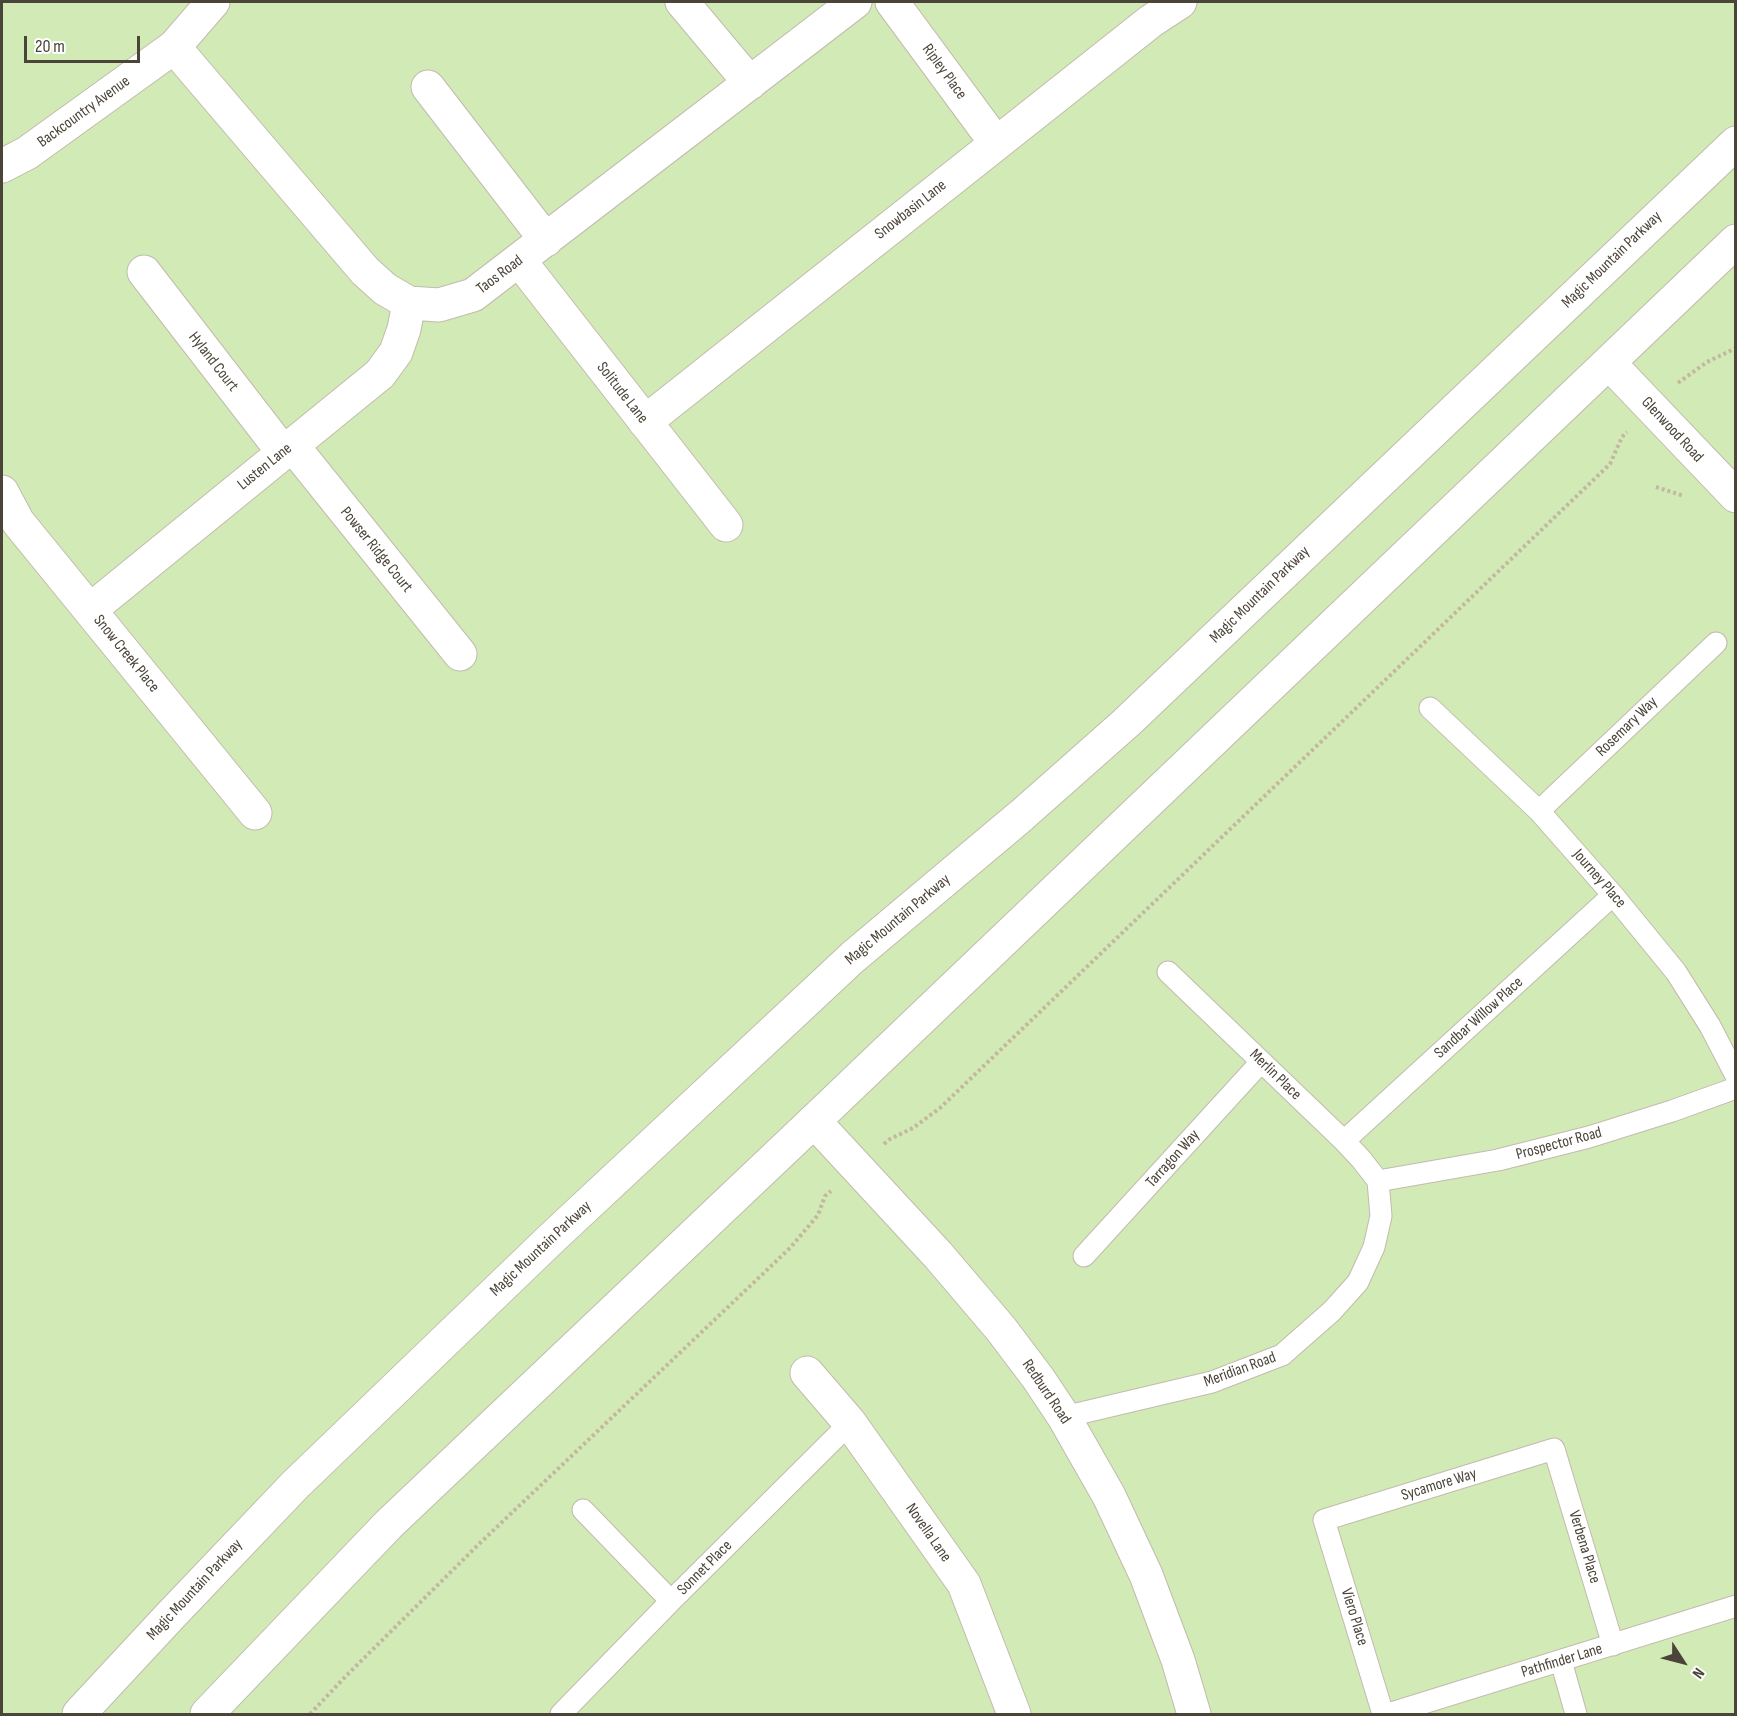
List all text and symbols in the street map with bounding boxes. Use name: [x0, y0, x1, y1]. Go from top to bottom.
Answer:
scale bar: [27, 24, 142, 62]
text: 20 m: [35, 36, 65, 57]
street label: Ripley Place: [918, 41, 970, 103]
street label: Backcountry Avenue: [34, 72, 134, 152]
street label: Snowbasin Lane: [871, 176, 951, 244]
street label: Magic Mountain Parkway: [1558, 207, 1666, 313]
street label: Taos Road: [473, 251, 527, 299]
street label: Hyland Court: [184, 328, 242, 396]
street label: Solitude Lane: [592, 359, 652, 427]
street label: Glenwood Road: [1637, 393, 1707, 467]
street label: Lusten Lane: [234, 439, 296, 495]
street label: Powser Ridge Court: [336, 503, 416, 597]
street label: Magic Mountain Parkway: [1206, 542, 1314, 648]
street label: Snow Creek Place: [89, 611, 163, 697]
street label: Rosemary Way: [1592, 693, 1662, 761]
street label: Journey Place: [1568, 846, 1630, 912]
street label: Magic Mountain Parkway: [841, 870, 955, 970]
street label: Sandbar Willow Place: [1431, 973, 1527, 1063]
street label: Merlin Place: [1245, 1046, 1305, 1104]
street label: Prospector Road: [1514, 1123, 1604, 1165]
street label: Tarragon Way: [1142, 1126, 1204, 1192]
street label: Magic Mountain Parkway: [486, 1197, 596, 1301]
street label: Meridian Road: [1201, 1348, 1279, 1392]
street label: Redburd Road: [1017, 1356, 1075, 1428]
street label: Sycamore Way: [1399, 1464, 1479, 1506]
street label: Novella Lane: [901, 1500, 955, 1566]
street label: Verbena Place: [1564, 1508, 1604, 1586]
street label: Magic Mountain Parkway: [143, 1535, 247, 1645]
street label: Sonnet Place: [674, 1537, 736, 1599]
street label: Viero Place: [1336, 1586, 1372, 1648]
north arrow: [1653, 1632, 1713, 1692]
street label: Pathfinder Lane: [1519, 1640, 1605, 1682]
text: N: [1688, 1664, 1708, 1682]

